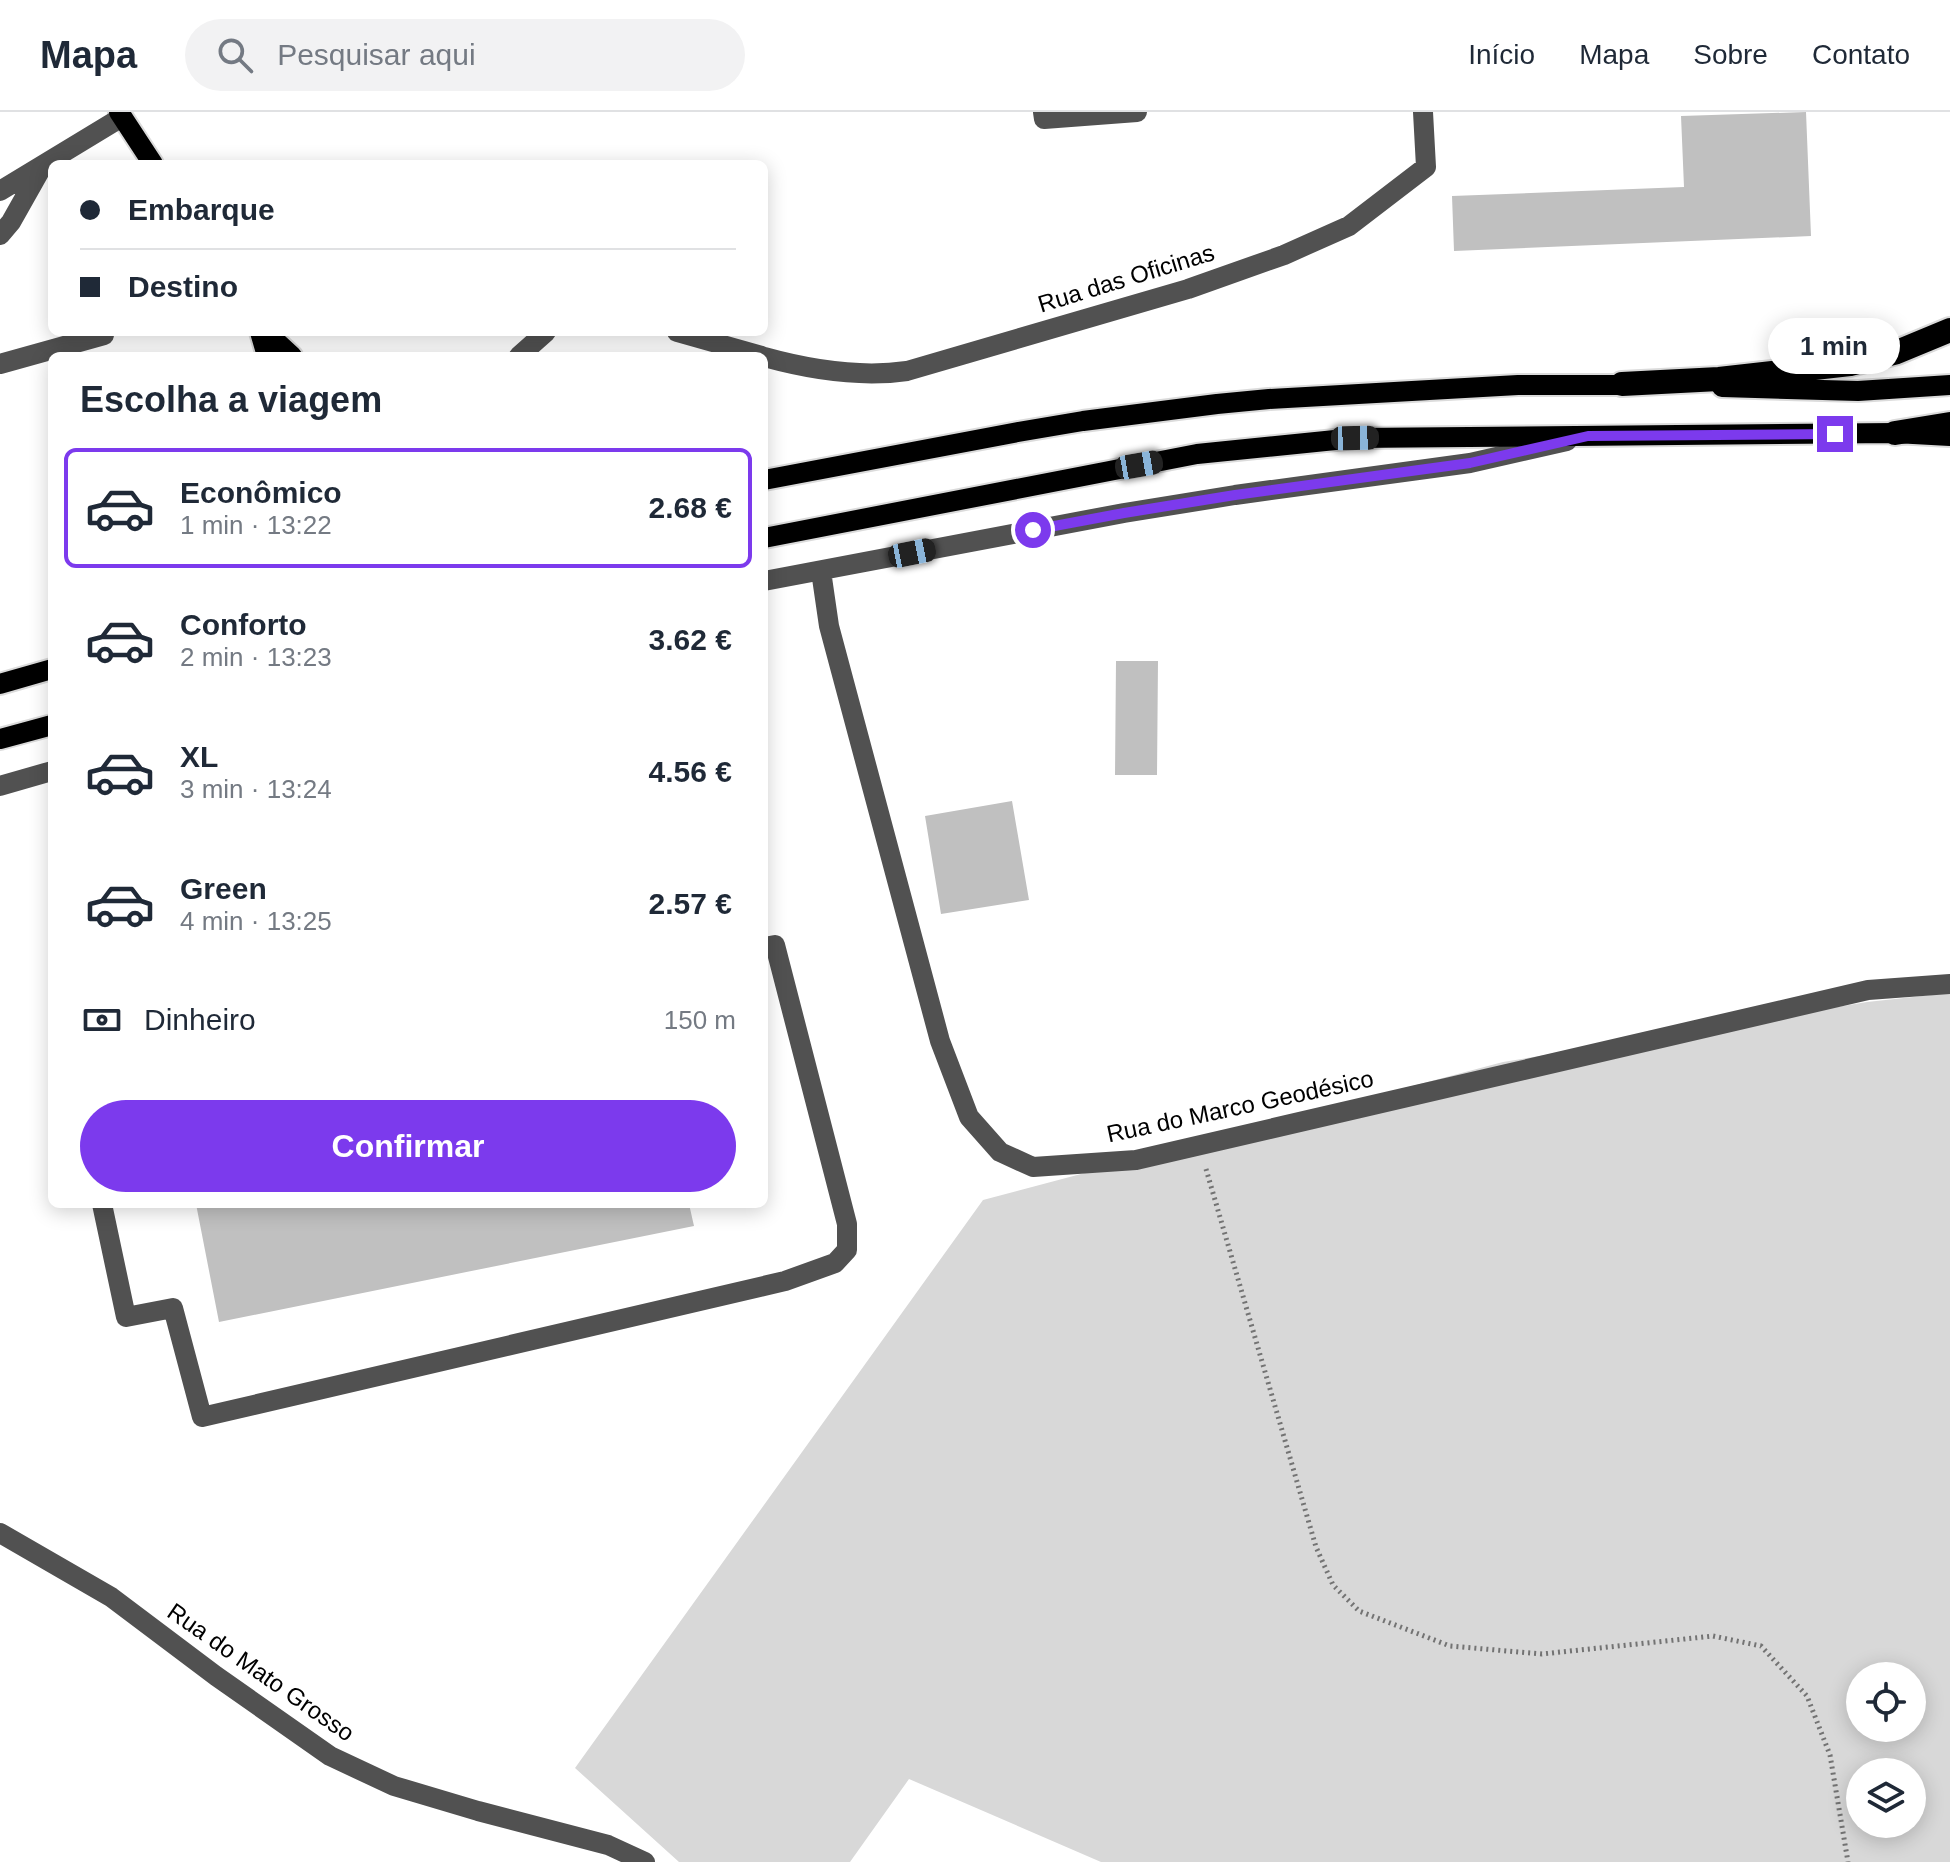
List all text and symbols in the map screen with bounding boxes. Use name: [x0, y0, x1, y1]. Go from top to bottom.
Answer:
search box: [185, 19, 745, 91]
icon: search: [213, 33, 257, 77]
text: Mapa: [40, 34, 137, 76]
text: Pesquisar aqui: [277, 38, 476, 71]
text: Início: [1468, 39, 1535, 70]
text: Mapa: [1579, 39, 1649, 70]
text: Sobre: [1693, 39, 1768, 70]
text: Contato: [1812, 39, 1910, 70]
text: Embarque: [128, 193, 275, 226]
street label: Rua das Oficinas: [1035, 238, 1217, 318]
text: Destino: [128, 270, 238, 303]
callout: 1 min: [1769, 318, 1901, 374]
text: 1 min: [1800, 331, 1868, 361]
text: Escolha a viagem: [80, 379, 382, 420]
route end: [1817, 416, 1853, 452]
car: [1331, 426, 1379, 450]
car: [1113, 449, 1165, 481]
icon: car: [84, 472, 156, 544]
text: Econômico: [180, 476, 342, 509]
text: 2.68 €: [649, 491, 732, 524]
text: 1 min · 13:22: [180, 510, 332, 540]
route start: [1015, 512, 1051, 548]
car: [886, 537, 938, 569]
icon: car: [84, 604, 156, 676]
text: Conforto: [180, 608, 307, 641]
text: 3.62 €: [649, 623, 732, 656]
text: 2 min · 13:23: [180, 642, 332, 672]
icon: car: [84, 736, 156, 808]
text: XL: [180, 740, 218, 773]
text: 4.56 €: [649, 755, 732, 788]
text: 3 min · 13:24: [180, 774, 332, 804]
icon: car: [84, 868, 156, 940]
text: Green: [180, 872, 267, 905]
text: 2.57 €: [649, 887, 732, 920]
text: 4 min · 13:25: [180, 906, 332, 936]
icon: cash: [80, 998, 124, 1042]
text: Dinheiro: [144, 1003, 256, 1036]
text: 150 m: [664, 1005, 736, 1035]
street label: Rua do Marco Geodésico: [1104, 1065, 1376, 1147]
button: Confirmar: [80, 1100, 736, 1192]
street label: Rua do Mato Grosso: [163, 1597, 359, 1747]
map controls: [1846, 1662, 1926, 1838]
button: locate: [1846, 1662, 1926, 1742]
button: layers: [1846, 1758, 1926, 1838]

